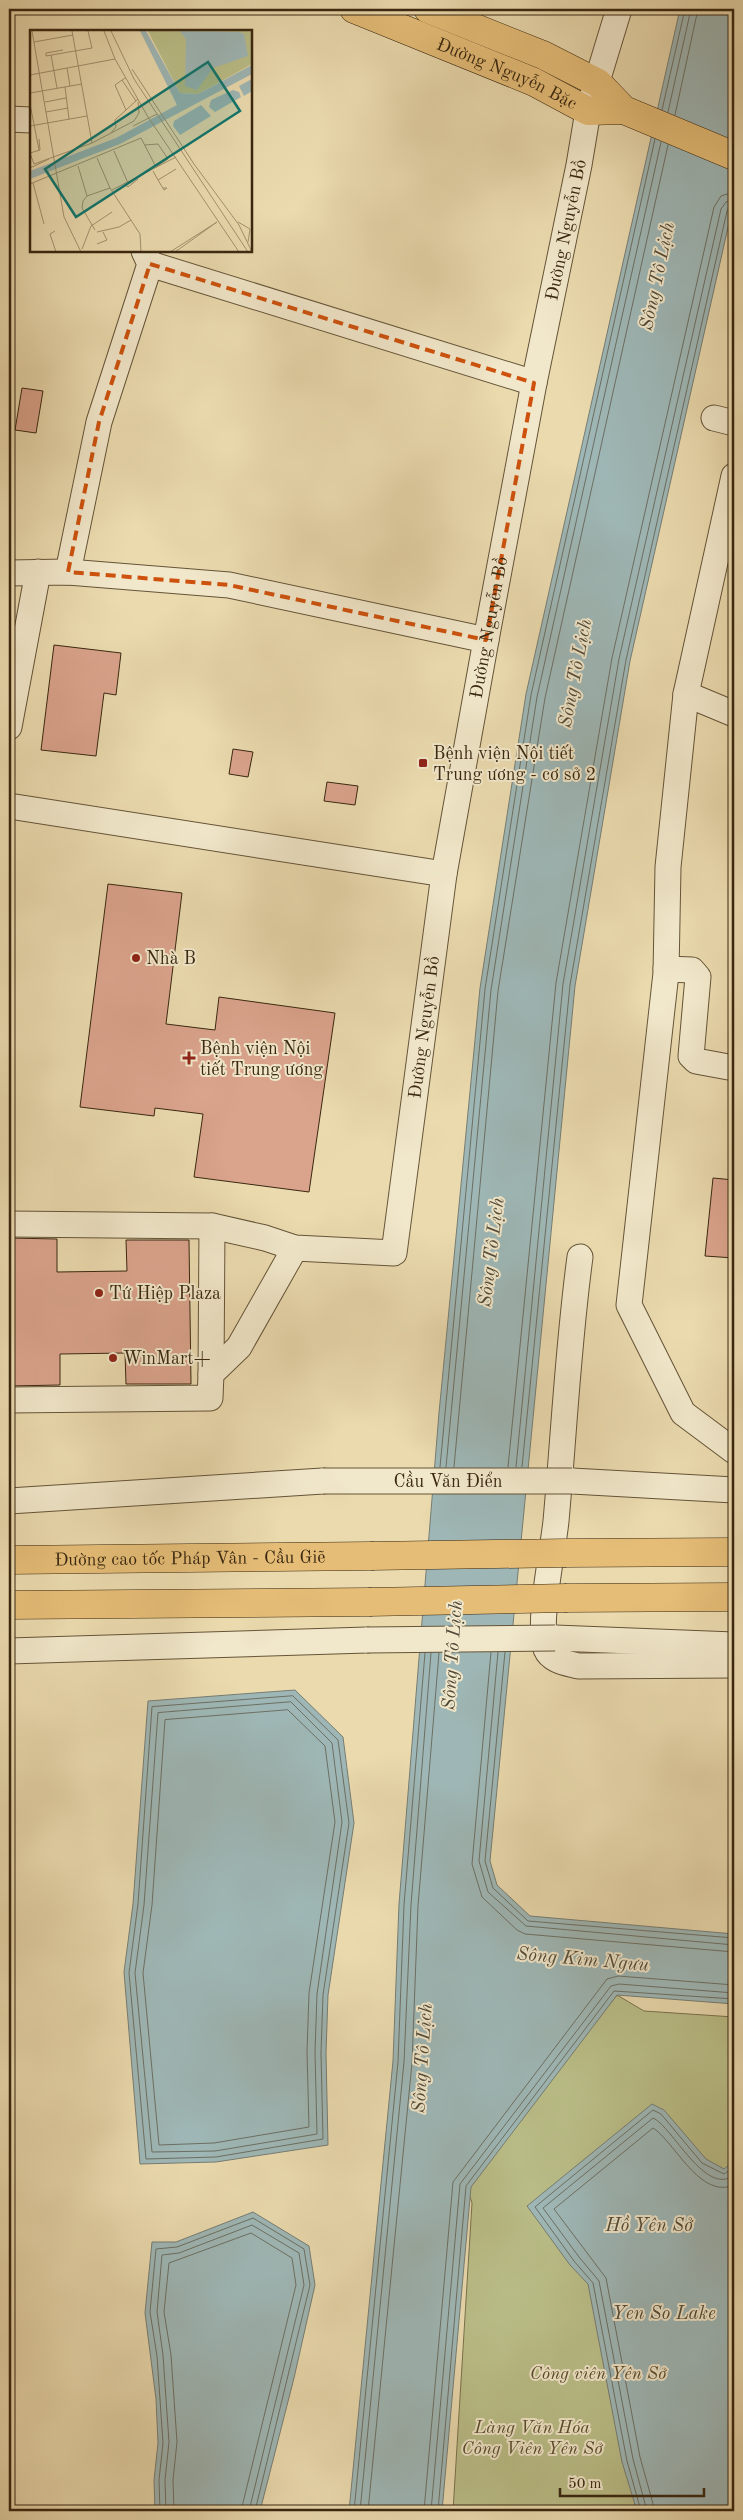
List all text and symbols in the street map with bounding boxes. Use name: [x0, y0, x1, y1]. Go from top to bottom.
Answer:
inset map: [30, 30, 252, 252]
street label: Đường Nguyễn Bặc: [434, 35, 580, 113]
street label: Đường Nguyễn Bồ: [543, 157, 590, 302]
water label: Sông Tô Lịch: [638, 220, 679, 332]
street label: Đường Nguyễn Bồ: [468, 555, 511, 700]
water label: Sông Tô Lịch: [557, 617, 596, 729]
place label: Bệnh viện Nội tiết Trung ương - cơ sở 2: [433, 744, 596, 784]
marker: Bệnh viện Nội tiết Trung ương - cơ sở 2: [417, 757, 429, 769]
place label: Nhà B: [146, 950, 196, 968]
marker: Nhà B: [130, 952, 142, 964]
street label: Đường Nguyễn Bồ: [406, 954, 443, 1100]
place label: Bệnh viện Nội tiết Trung ương: [200, 1040, 323, 1079]
marker: Bệnh viện Nội tiết Trung ương: [182, 1051, 196, 1065]
water label: Sông Tô Lịch: [476, 1196, 509, 1308]
place label: Tứ Hiệp Plaza: [109, 1285, 221, 1303]
marker: Tứ Hiệp Plaza: [93, 1287, 105, 1299]
place label: WinMart+: [123, 1350, 211, 1368]
marker: WinMart+: [107, 1352, 119, 1364]
street label: Cầu Văn Điển: [394, 1470, 503, 1491]
street label: Đường cao tốc Pháp Vân - Cầu Giẽ: [54, 1546, 326, 1569]
water label: Sông Tô Lịch: [440, 1599, 467, 1711]
water label: Sông Kim Ngưu: [516, 1945, 650, 1976]
water label: Sông Tô Lịch: [410, 2002, 437, 2114]
water label: Hồ Yên Sở: [604, 2215, 694, 2236]
water label: Yen So Lake: [612, 2305, 716, 2324]
park label: Công viên Yên Sở: [530, 2365, 667, 2383]
park label: Làng Văn Hóa Công Viên Yên Sở: [461, 2419, 603, 2458]
scale bar: [560, 2465, 704, 2497]
text: 50 m: [568, 2477, 602, 2492]

